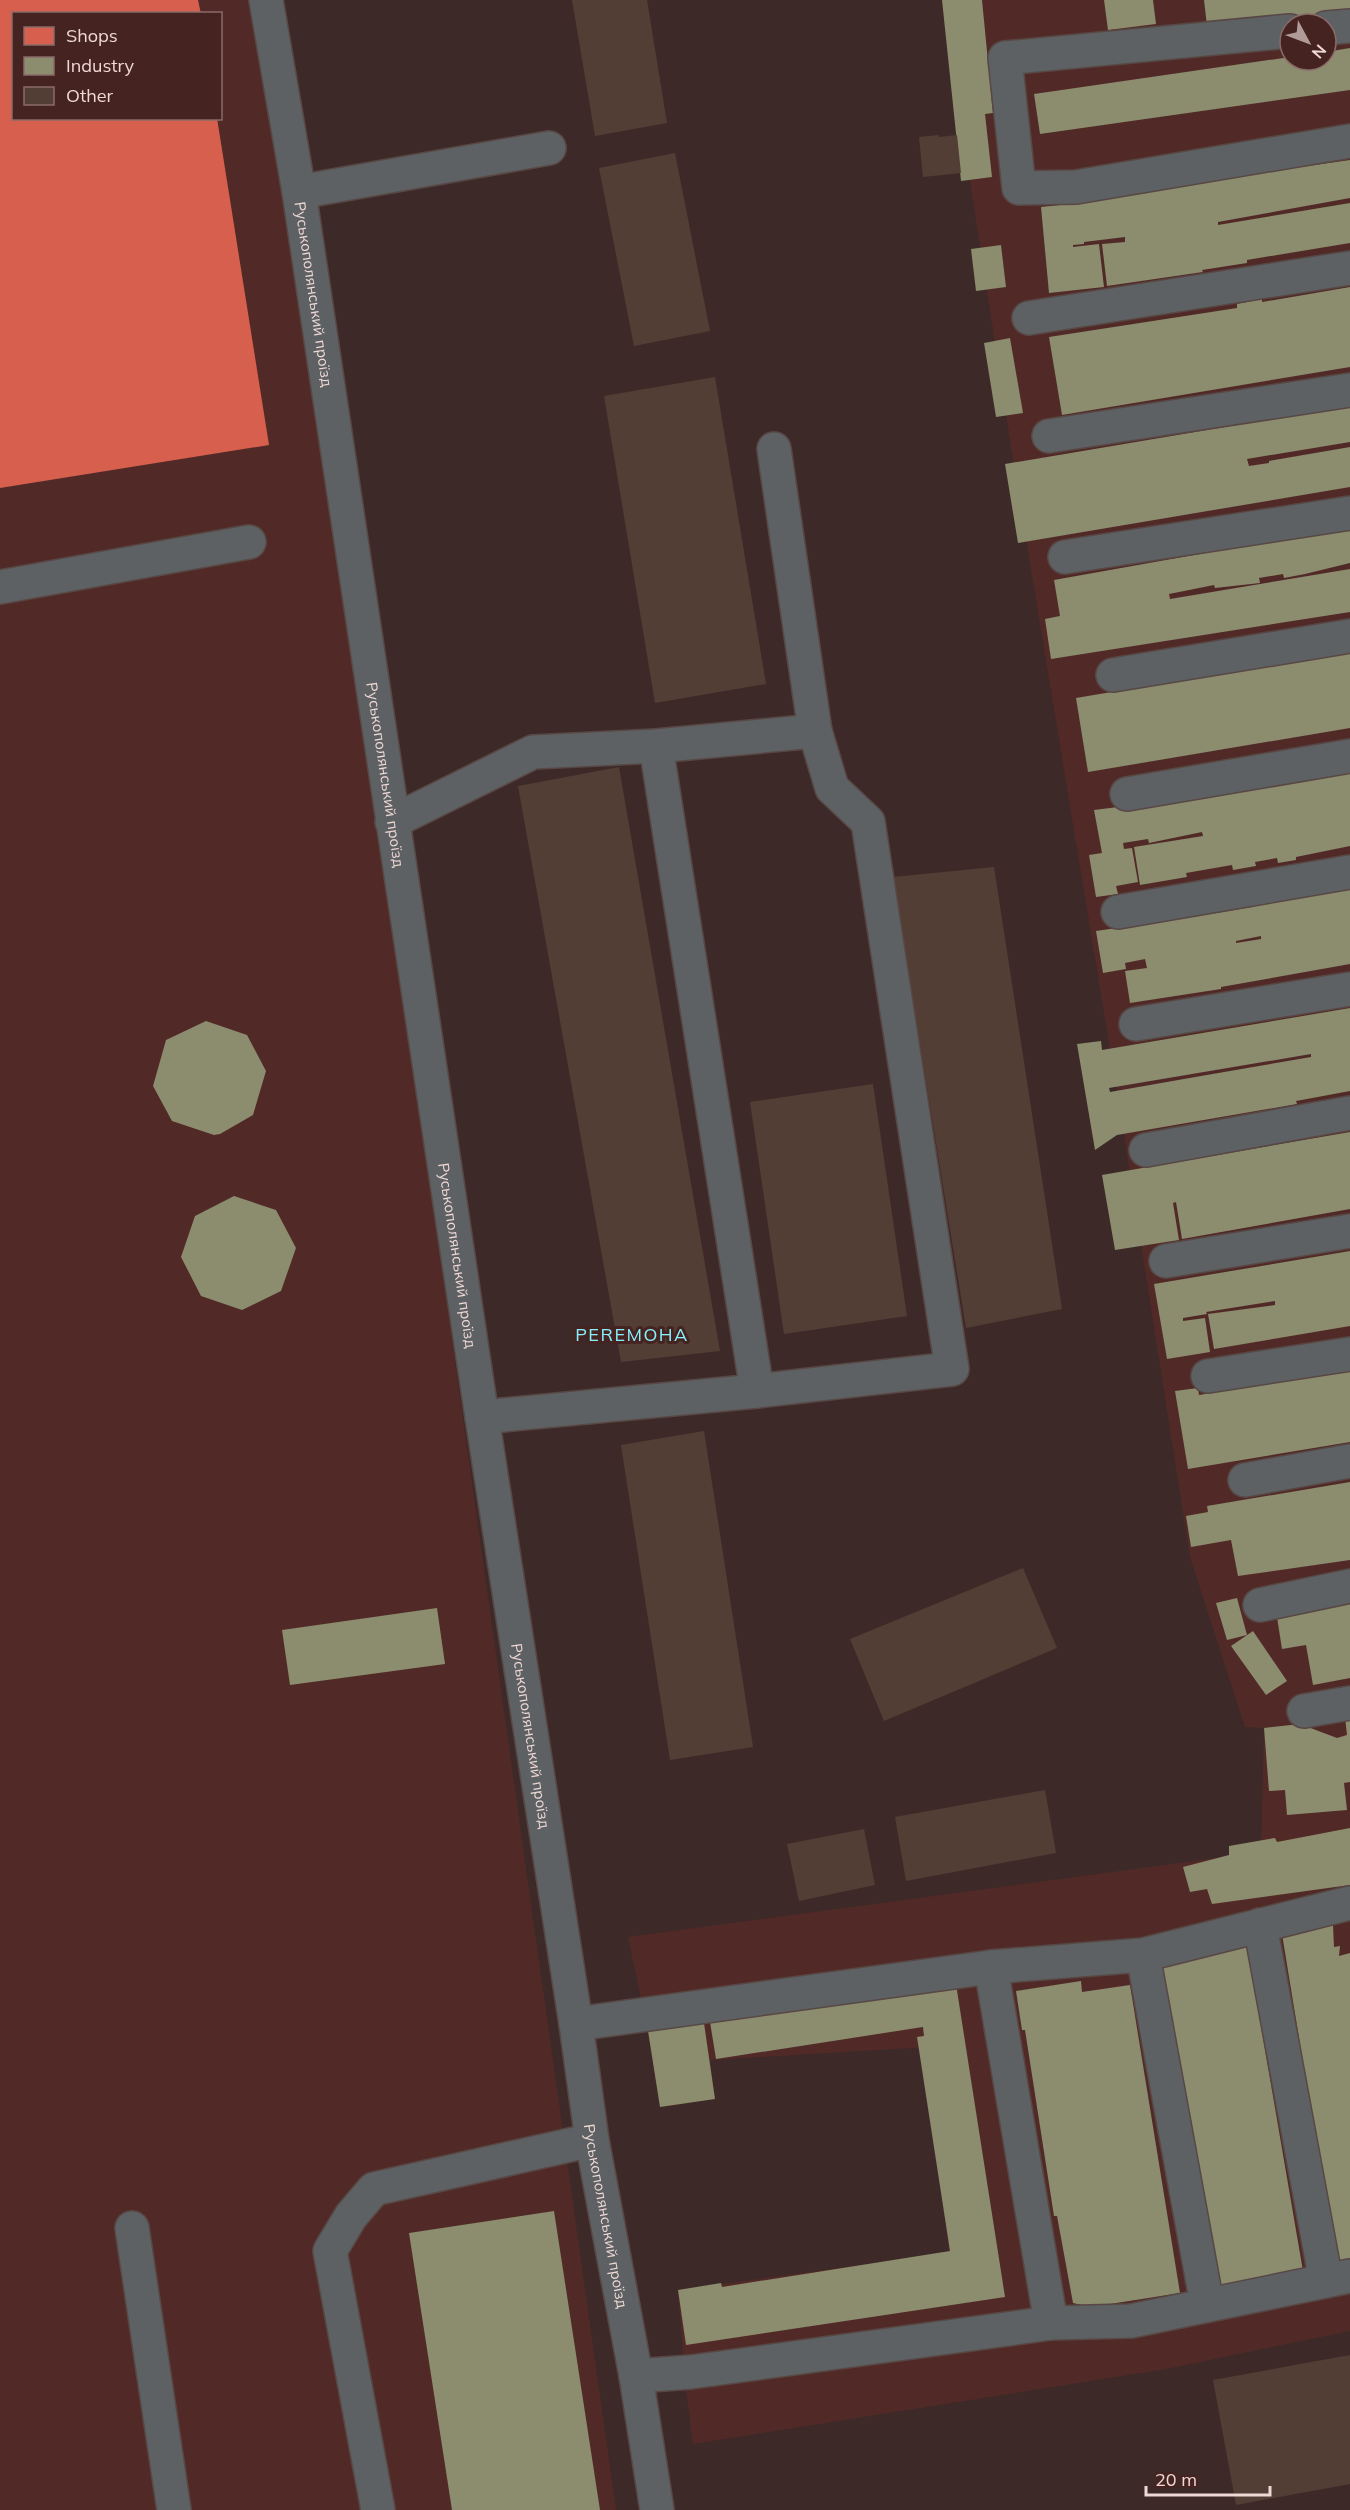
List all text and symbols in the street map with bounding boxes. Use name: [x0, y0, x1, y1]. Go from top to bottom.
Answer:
legend: [12, 12, 222, 120]
north arrow: [1278, 12, 1338, 72]
text: Shops: [66, 24, 118, 47]
text: N: [1308, 41, 1331, 63]
text: Industry: [66, 54, 135, 77]
text: Other: [66, 84, 114, 107]
street label: Руськополянський проїзд: [291, 200, 337, 388]
street label: Руськополянський проїзд: [363, 681, 409, 869]
street label: Руськополянський проїзд: [435, 1161, 481, 1349]
district label: PEREMOHA: [575, 1323, 689, 1346]
street label: Руськополянський проїзд: [508, 1642, 555, 1830]
street label: Руськополянський проїзд: [580, 2123, 633, 2310]
scale bar: [1146, 2459, 1270, 2497]
text: 20 m: [1155, 2468, 1197, 2491]

